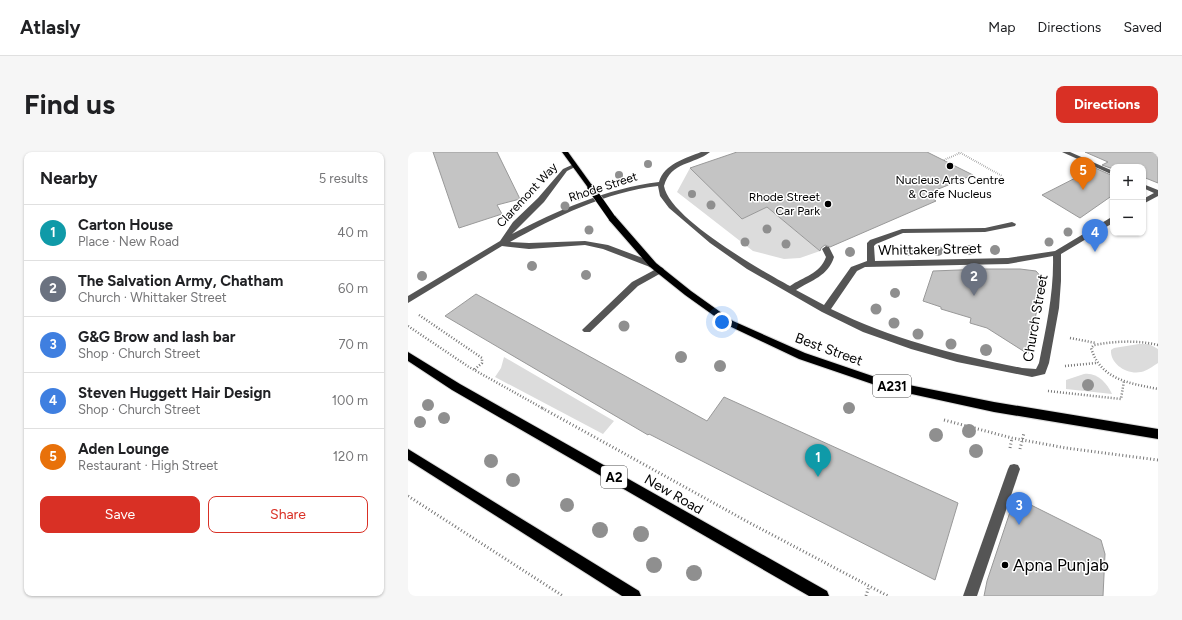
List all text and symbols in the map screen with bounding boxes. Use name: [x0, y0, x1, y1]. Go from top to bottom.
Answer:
text: Atlasly: [20, 16, 80, 39]
text: Map: [988, 19, 1016, 36]
text: Directions: [1038, 19, 1101, 36]
text: Saved: [1123, 19, 1162, 36]
button: Directions: [1056, 86, 1158, 123]
text: Find us: [24, 87, 115, 121]
pin: 5: [1070, 157, 1096, 190]
street label: Claremont Way: [494, 159, 561, 230]
marker: Nucleus Arts Centre & Cafe Nucleus: [945, 161, 955, 171]
map controls: [1110, 164, 1146, 236]
button: +: [1110, 164, 1146, 200]
text: Nearby: [40, 168, 98, 188]
street label: Rhode Street: [567, 169, 640, 205]
text: 5 results: [319, 171, 368, 186]
place label: Nucleus Arts Centre & Cafe Nucleus: [895, 173, 1005, 201]
place label: Rhode Street Car Park: [749, 190, 820, 218]
marker: Rhode Street Car Park: [823, 199, 833, 209]
button: −: [1110, 200, 1146, 236]
text: Carton House: [78, 216, 173, 234]
pin: 4: [1082, 219, 1108, 252]
text: 1: [50, 225, 56, 240]
text: 40 m: [337, 225, 368, 240]
text: Place · New Road: [78, 234, 179, 249]
street label: Whittaker Street: [878, 240, 982, 259]
pin: 2: [961, 263, 987, 296]
text: The Salvation Army, Chatham: [78, 272, 283, 290]
street label: Church Street: [1019, 273, 1052, 363]
text: 2: [49, 281, 57, 296]
text: 60 m: [338, 281, 368, 296]
text: Church · Whittaker Street: [78, 290, 227, 305]
your location: [712, 312, 732, 332]
text: G&G Brow and lash bar: [78, 328, 235, 346]
street label: Best Street: [793, 329, 865, 370]
text: 3: [49, 337, 57, 352]
text: 70 m: [338, 337, 368, 352]
text: Shop · Church Street: [78, 346, 200, 361]
road number: A231: [873, 375, 911, 397]
text: Steven Huggett Hair Design: [78, 384, 271, 402]
text: 4: [49, 393, 57, 408]
text: 100 m: [332, 393, 368, 408]
text: Shop · Church Street: [78, 402, 200, 417]
text: Aden Lounge: [78, 440, 169, 458]
pin: 1: [805, 444, 831, 477]
text: 5: [49, 449, 57, 464]
text: 120 m: [333, 449, 368, 464]
text: Restaurant · High Street: [78, 458, 218, 473]
road number: A2: [601, 466, 627, 488]
street label: New Road: [641, 471, 706, 518]
pin: 3: [1006, 492, 1032, 525]
button: Save: [40, 496, 200, 533]
button: Share: [208, 496, 368, 533]
place label: Apna Punjab: [1013, 555, 1109, 575]
marker: Apna Punjab: [1000, 560, 1010, 570]

